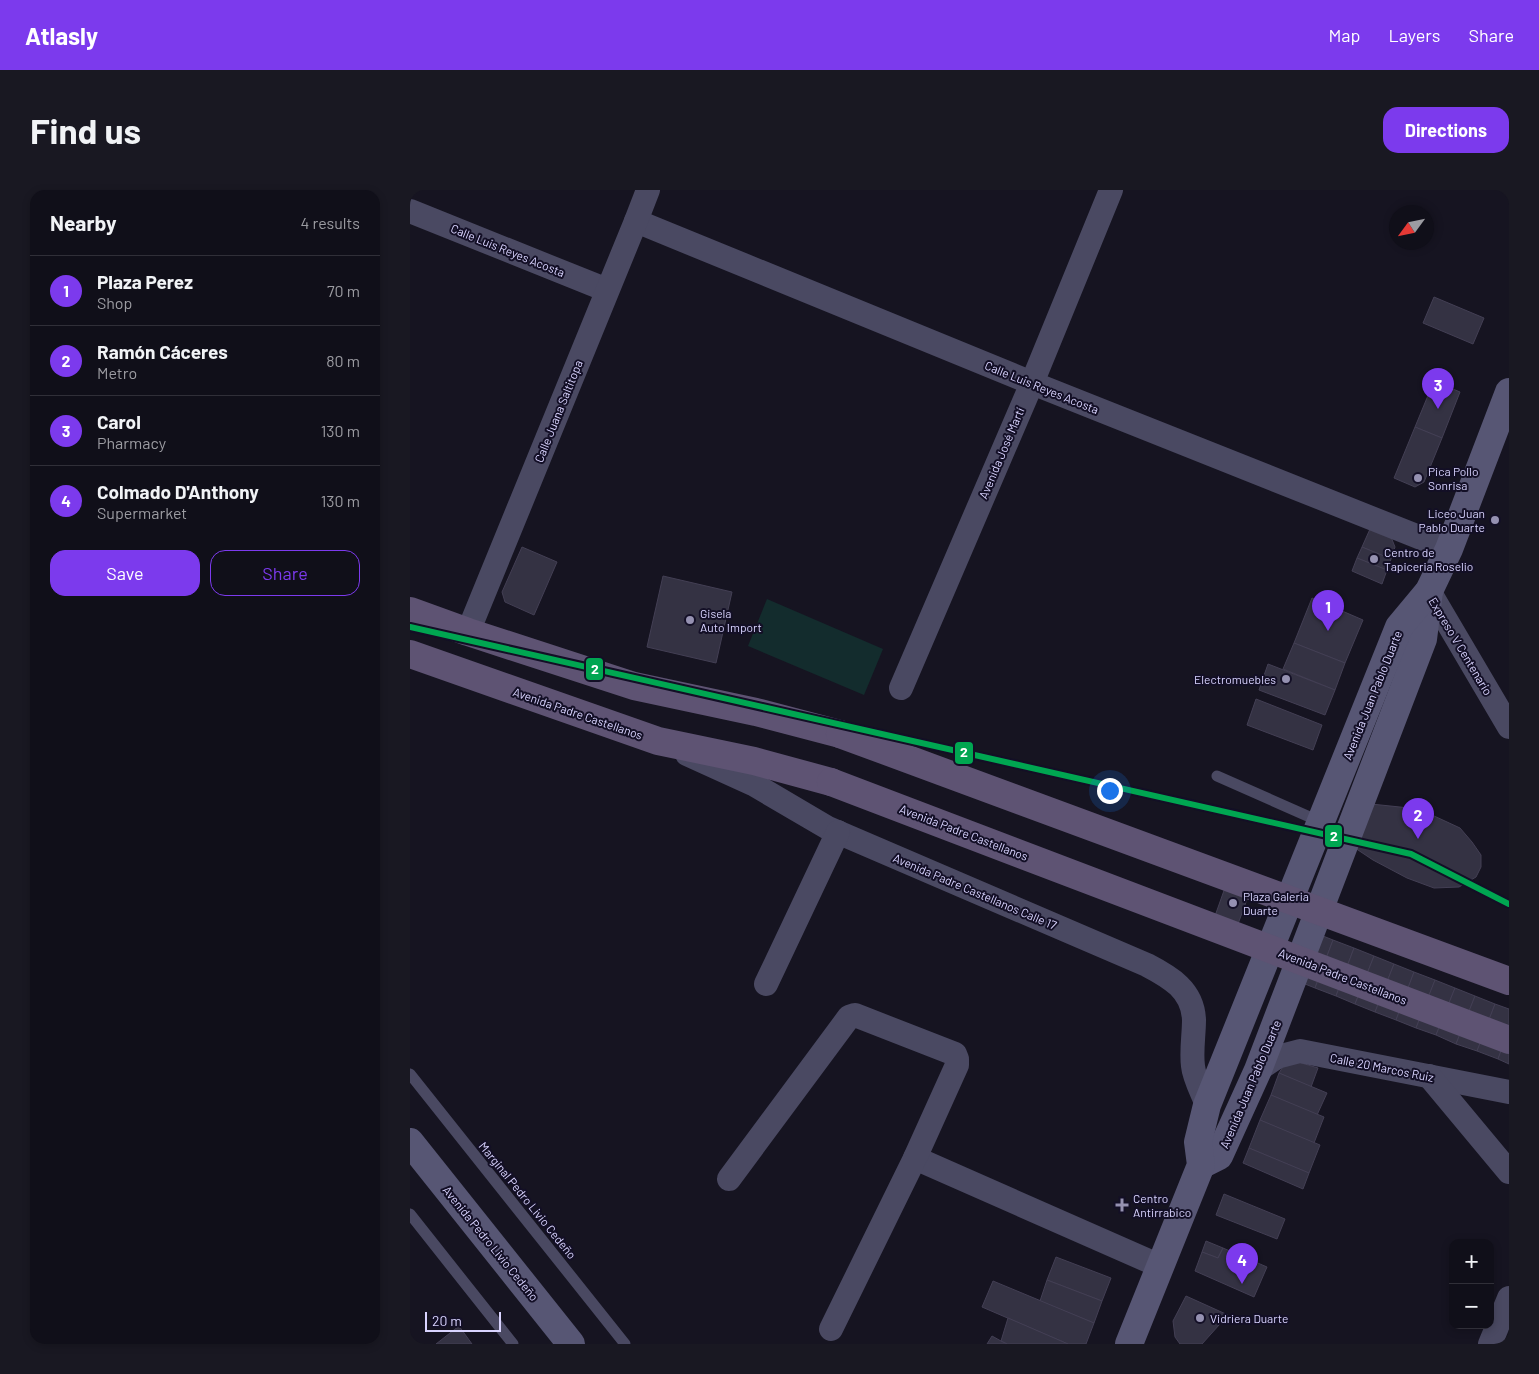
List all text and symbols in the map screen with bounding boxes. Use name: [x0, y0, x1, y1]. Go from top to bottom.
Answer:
text: Atlasly: [25, 21, 98, 50]
text: Map: [1328, 24, 1360, 46]
text: Layers: [1388, 24, 1441, 46]
text: Share: [1469, 24, 1514, 46]
button: Directions: [1383, 107, 1509, 153]
text: Find us: [30, 109, 141, 151]
north arrow: [1389, 205, 1434, 250]
text: Nearby: [50, 210, 116, 235]
text: 4 results: [300, 213, 360, 232]
street label: Calle Luis Reyes Acosta: [449, 221, 567, 279]
text: Plaza Perez: [97, 270, 193, 293]
text: 1: [63, 281, 69, 300]
text: 70 m: [327, 281, 360, 300]
text: Shop: [97, 293, 132, 312]
text: Ramón Cáceres: [97, 340, 228, 363]
text: 2: [62, 351, 70, 370]
text: 80 m: [326, 351, 360, 370]
street label: Calle Juana Saltitopa: [531, 358, 585, 464]
street label: Calle Luis Reyes Acosta: [983, 358, 1101, 416]
text: Metro: [97, 363, 137, 382]
pin: 3: [1422, 368, 1454, 409]
street label: Avenida José Martí: [975, 405, 1027, 501]
text: Carol: [97, 410, 141, 433]
text: 3: [62, 421, 70, 440]
text: 130 m: [321, 421, 360, 440]
text: Pharmacy: [97, 433, 166, 452]
place label: Pica Pollo Sonrisa: [1428, 464, 1478, 492]
marker: Pica Pollo Sonrisa: [1412, 472, 1424, 484]
text: Colmado D'Anthony: [97, 480, 259, 503]
text: 4: [61, 491, 71, 510]
text: 130 m: [321, 491, 360, 510]
text: Supermarket: [97, 503, 187, 522]
place label: Liceo Juan Pablo Duarte: [1419, 506, 1485, 534]
marker: Liceo Juan Pablo Duarte: [1489, 514, 1501, 526]
place label: Centro de Tapiceria Roselio: [1384, 545, 1473, 573]
button: Save: [50, 550, 200, 596]
button: Share: [210, 550, 360, 596]
marker: Centro de Tapiceria Roselio: [1368, 553, 1380, 565]
pin: 1: [1312, 590, 1344, 631]
street label: Expreso V Centenario: [1426, 595, 1496, 697]
place label: Gisela Auto Import: [700, 606, 762, 634]
marker: Gisela Auto Import: [684, 614, 696, 626]
street label: Avenida Juan Pablo Duarte: [1340, 628, 1404, 762]
line badge: 2: [585, 657, 604, 681]
text: 2: [591, 660, 599, 677]
place label: Electromuebles: [1194, 672, 1276, 686]
marker: Electromuebles: [1280, 673, 1292, 685]
street label: Avenida Padre Castellanos: [511, 684, 645, 742]
line badge: 2: [954, 741, 974, 765]
text: 2: [960, 743, 968, 760]
your location: [1097, 778, 1123, 804]
pin: 2: [1402, 798, 1434, 839]
street label: Avenida Padre Castellanos: [898, 801, 1030, 863]
line badge: 2: [1324, 824, 1343, 848]
text: 2: [1330, 827, 1338, 844]
street label: Avenida Padre Castellanos Calle 17: [891, 850, 1059, 932]
place label: Plaza Galeria Duarte: [1243, 889, 1309, 917]
marker: Plaza Galeria Duarte: [1227, 897, 1239, 909]
street label: Avenida Padre Castellanos: [1277, 945, 1409, 1007]
street label: Avenida Juan Pablo Duarte: [1217, 1018, 1283, 1150]
street label: Calle 20 Marcos Ruiz: [1329, 1050, 1435, 1084]
street label: Marginal Pedro Livio Cedeño: [476, 1139, 580, 1261]
street label: Avenida Pedro Livio Cedeño: [440, 1183, 542, 1303]
place label: Centro Antirrabico: [1133, 1191, 1191, 1219]
marker: Centro Antirrabico: [1115, 1198, 1129, 1212]
map controls: [1449, 1239, 1494, 1329]
button: +: [1449, 1239, 1494, 1284]
pin: 4: [1226, 1243, 1258, 1284]
button: −: [1449, 1284, 1494, 1329]
scale bar: [425, 1309, 501, 1332]
place label: Vidriera Duarte: [1210, 1311, 1288, 1325]
text: 20 m: [432, 1312, 462, 1329]
marker: Vidriera Duarte: [1194, 1312, 1206, 1324]

